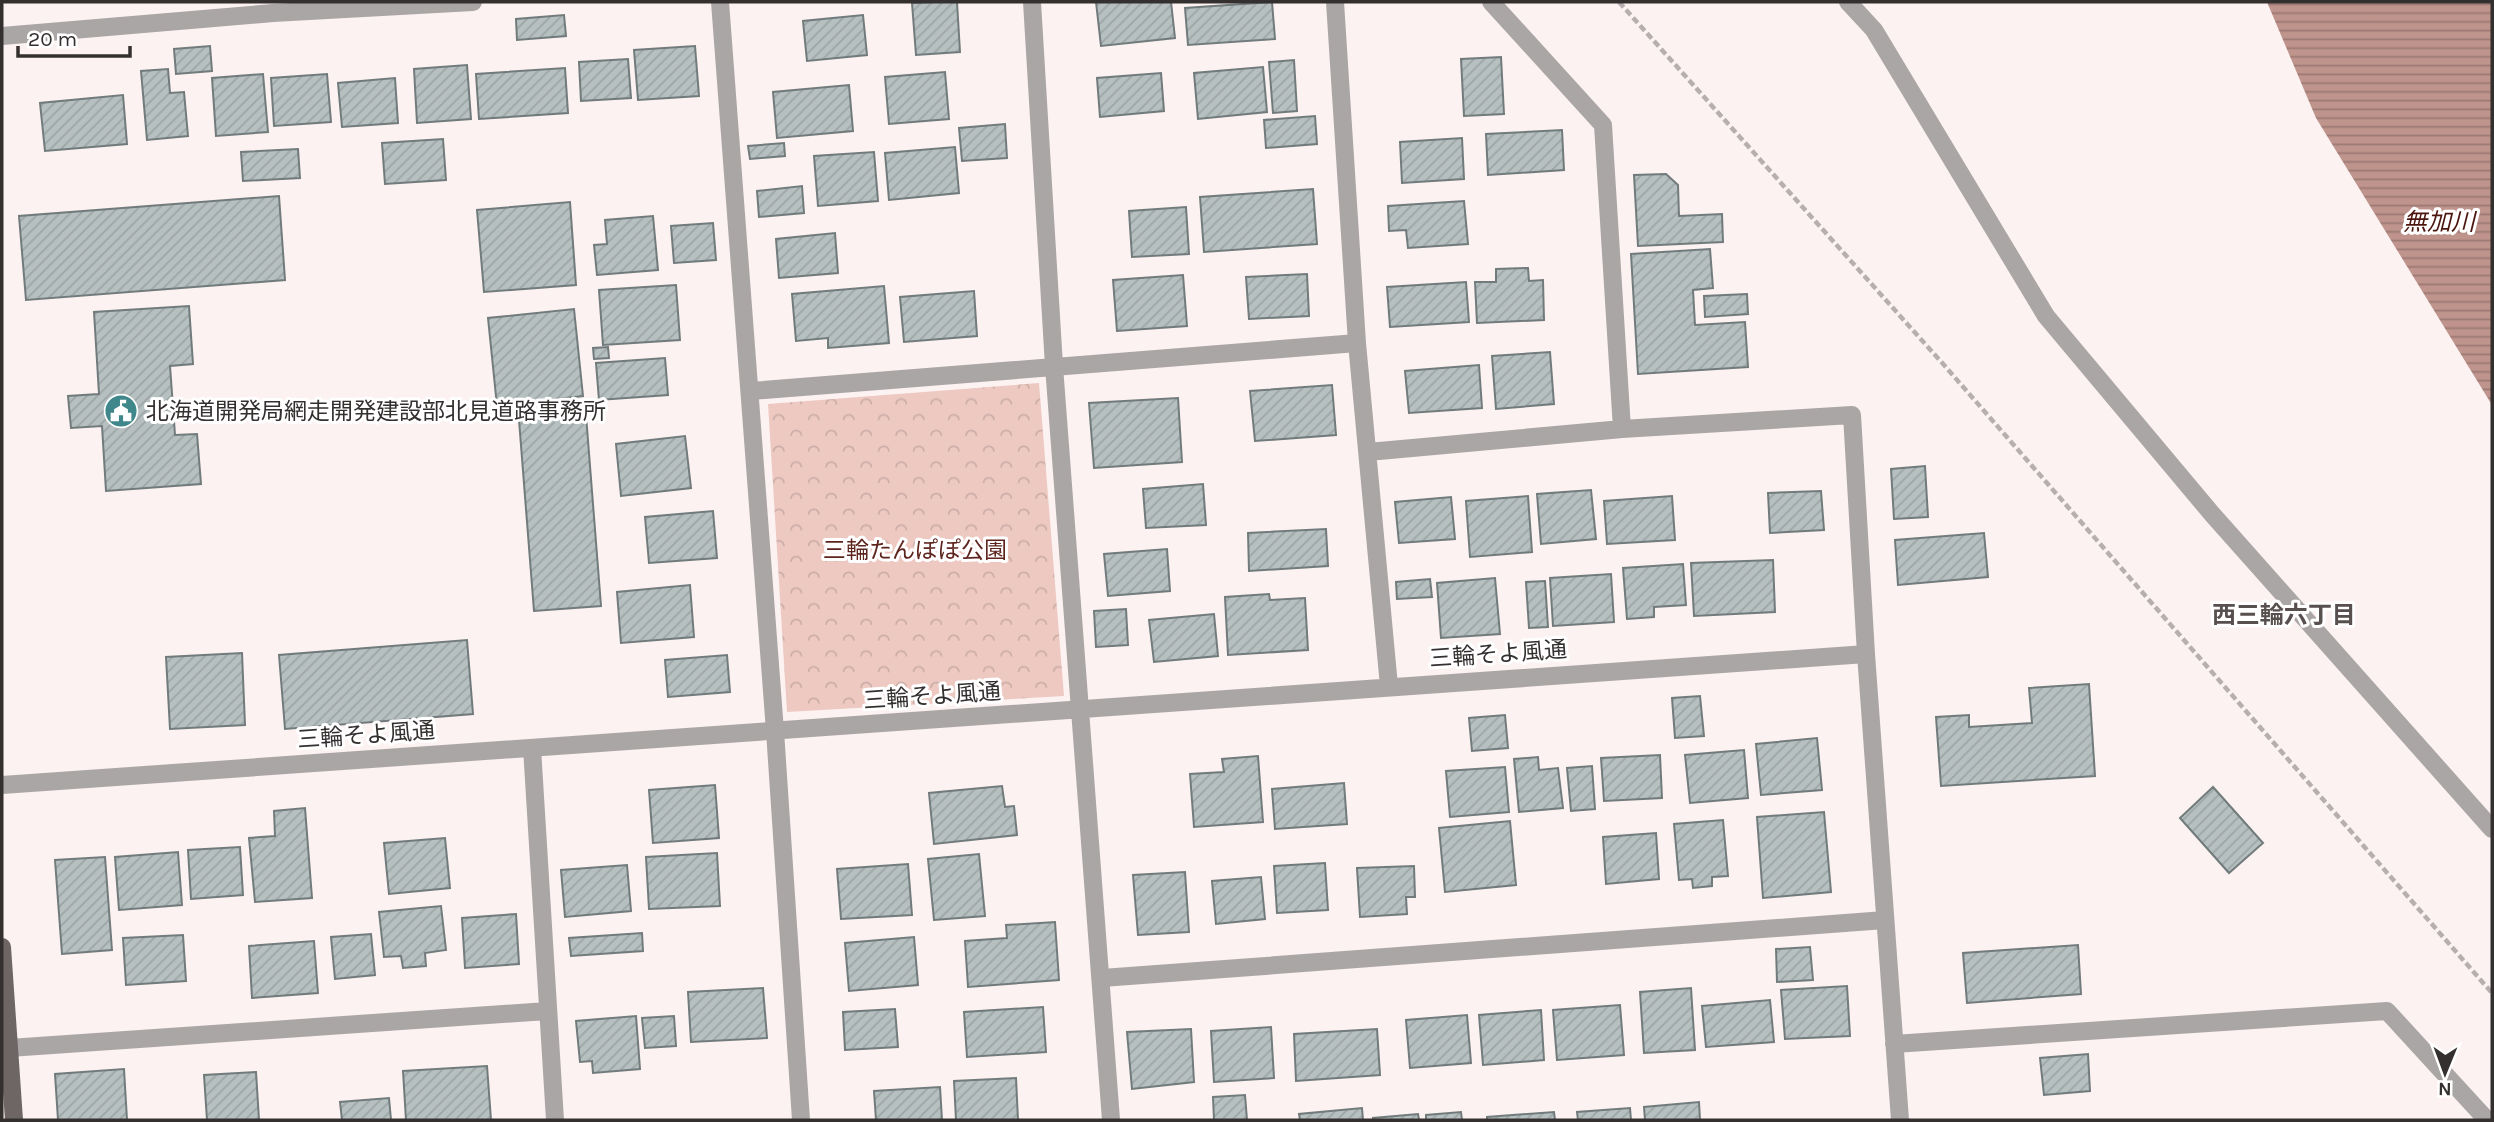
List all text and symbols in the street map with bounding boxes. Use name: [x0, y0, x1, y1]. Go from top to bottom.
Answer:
scale bar: [18, 14, 130, 58]
text: 20 m: [28, 27, 77, 51]
water label: 無加川: [2403, 208, 2478, 236]
public building icon: 北海道開発局網走開発建設部北見道路事務所: [102, 392, 140, 430]
place label: 北海道開発局網走開発建設部北見道路事務所: [146, 398, 606, 425]
park label: 三輪たんぽぽ公園: [823, 537, 1007, 564]
district label: 西三輪六丁目: [2212, 601, 2356, 629]
street label: 三輪そよ風通: [1428, 636, 1568, 672]
street label: 三輪そよ風通: [862, 678, 1002, 714]
street label: 三輪そよ風通: [296, 717, 436, 753]
north arrow: [2410, 1038, 2480, 1108]
text: N: [2438, 1078, 2452, 1100]

